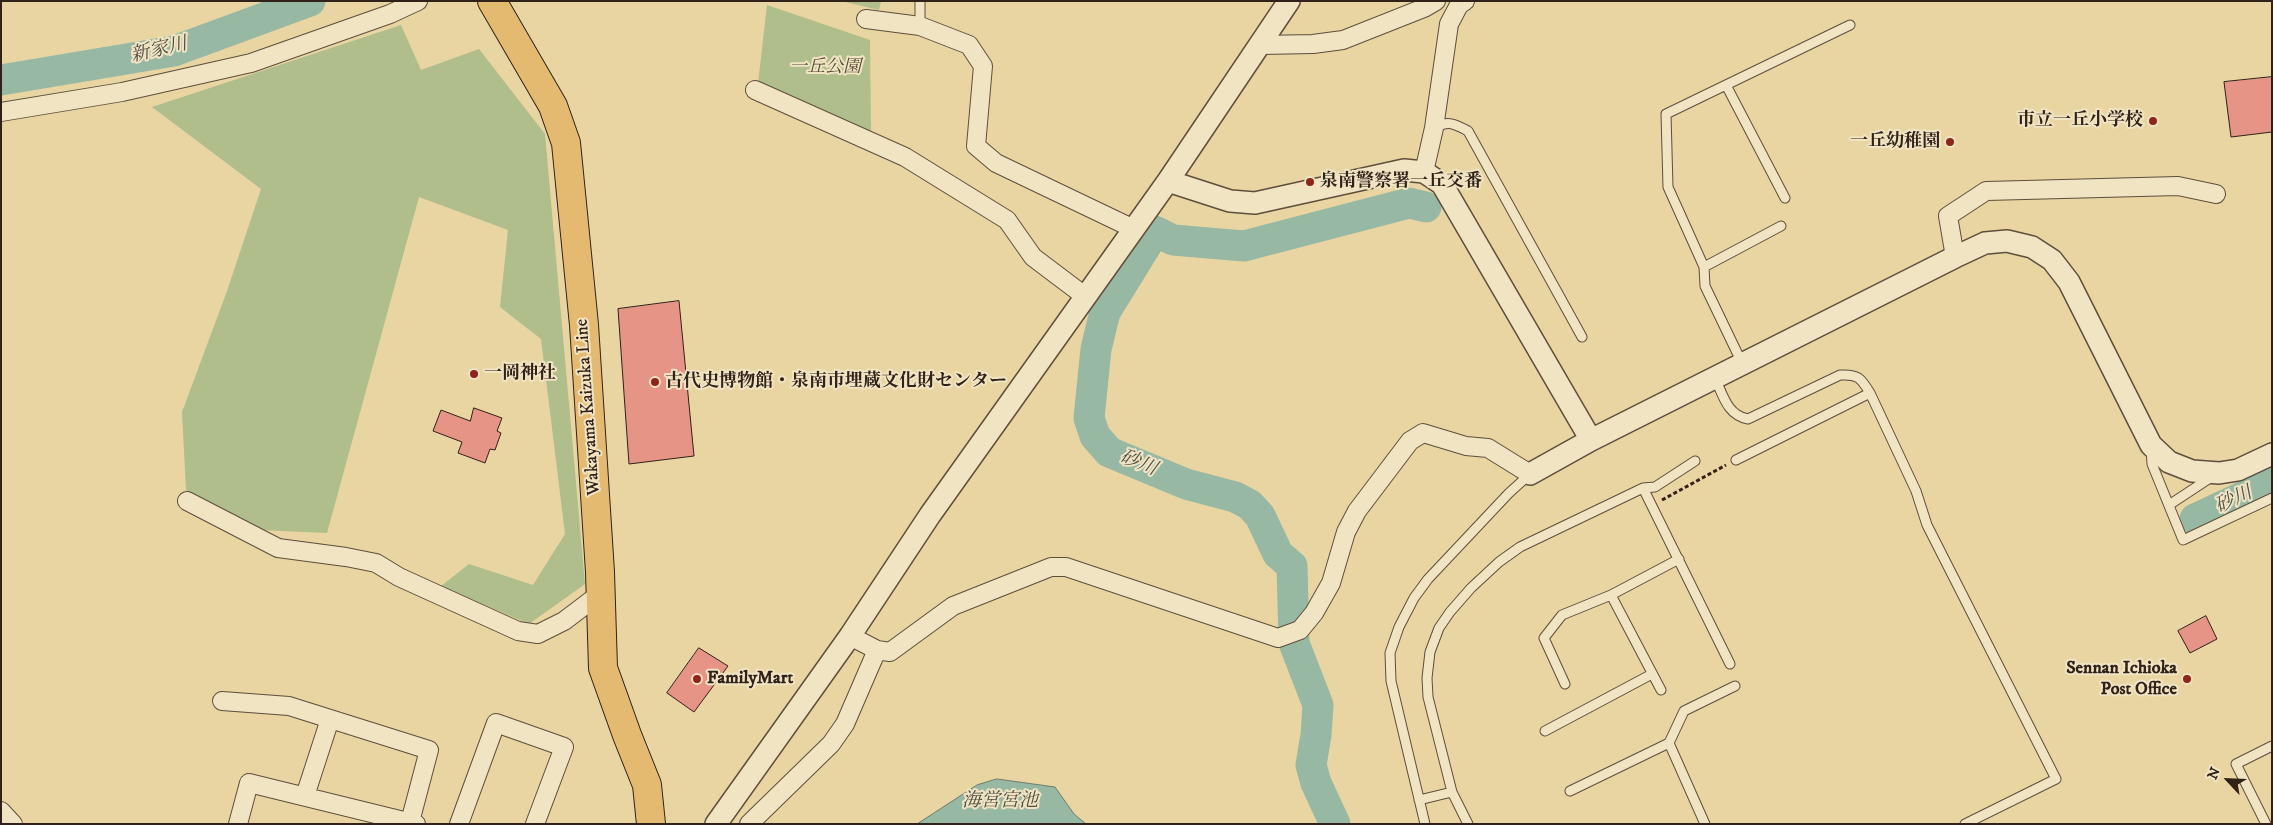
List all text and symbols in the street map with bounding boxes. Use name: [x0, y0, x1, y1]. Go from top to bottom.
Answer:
water label: 新家川: [129, 33, 189, 69]
park label: 一丘公園: [789, 57, 861, 79]
place label: 市立一丘小学校: [2017, 110, 2143, 132]
marker: 市立一丘小学校: [2147, 115, 2159, 127]
place label: 一丘幼稚園: [1850, 131, 1940, 153]
marker: 一丘幼稚園: [1944, 136, 1956, 148]
place label: 泉南警察署一丘交番: [1320, 171, 1482, 193]
marker: 泉南警察署一丘交番: [1304, 176, 1316, 188]
street label: Wakayama Kaizuka Line: [572, 318, 606, 496]
place label: 一岡神社: [484, 363, 556, 385]
marker: 一岡神社: [468, 368, 480, 380]
place label: 古代史博物館・泉南市埋蔵文化財センター: [665, 371, 1007, 393]
marker: 古代史博物館・泉南市埋蔵文化財センター: [649, 376, 661, 388]
water label: 砂川: [1116, 446, 1160, 482]
water label: 砂川: [2212, 483, 2256, 519]
place label: Sennan Ichioka Post Office: [2066, 658, 2177, 701]
place label: FamilyMart: [707, 668, 793, 690]
marker: FamilyMart: [691, 673, 703, 685]
marker: Sennan Ichioka Post Office: [2181, 673, 2193, 685]
north arrow: [2203, 755, 2253, 805]
text: N: [2204, 765, 2225, 783]
water label: 海営宮池: [962, 791, 1038, 813]

